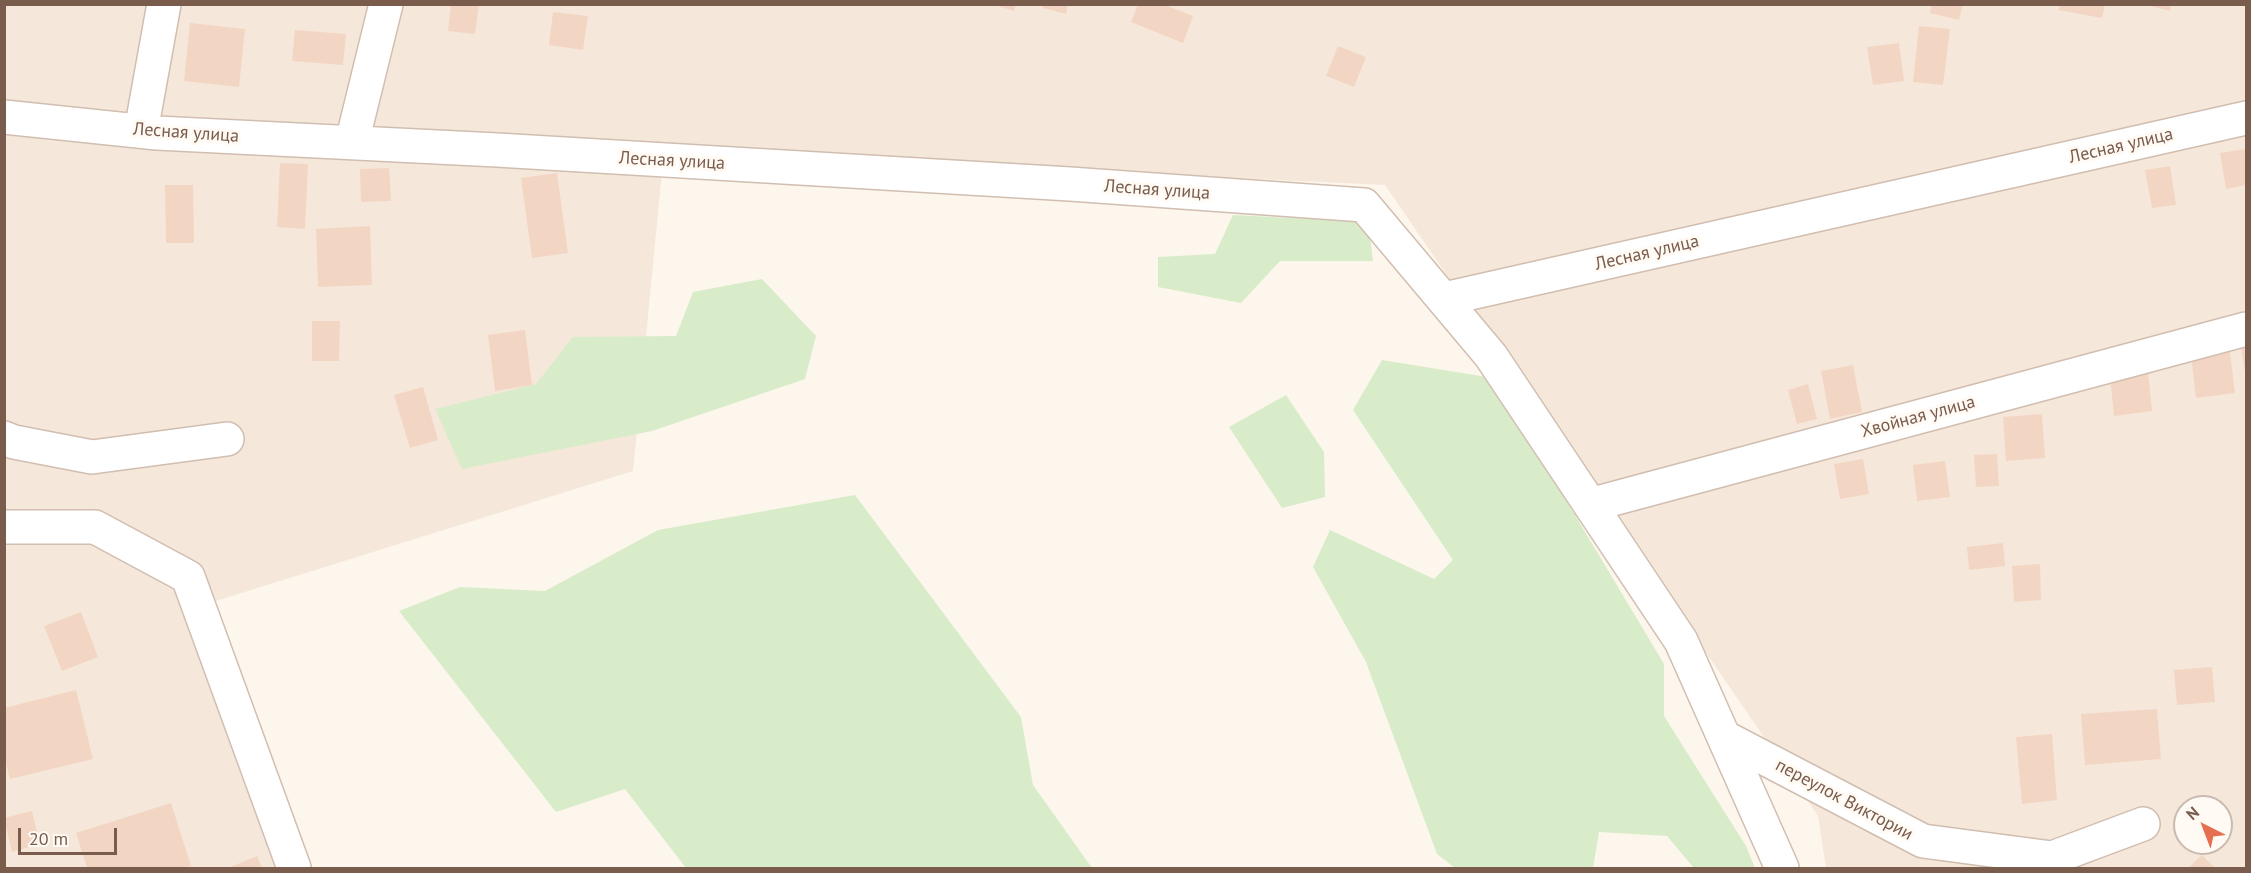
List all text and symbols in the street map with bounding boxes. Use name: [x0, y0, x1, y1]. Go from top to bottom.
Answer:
street label: Лесная улица: [132, 119, 240, 147]
street label: Лесная улица: [2067, 124, 2175, 168]
street label: Лесная улица: [618, 147, 726, 175]
street label: Лесная улица: [1103, 176, 1211, 204]
street label: Лесная улица: [1593, 231, 1701, 275]
street label: Хвойная улица: [1859, 391, 1977, 443]
street label: переулок Виктории: [1772, 755, 1916, 845]
north arrow: [2173, 795, 2233, 855]
text: N: [2182, 802, 2203, 824]
scale bar: [21, 816, 120, 854]
text: 20 m: [29, 827, 68, 850]

